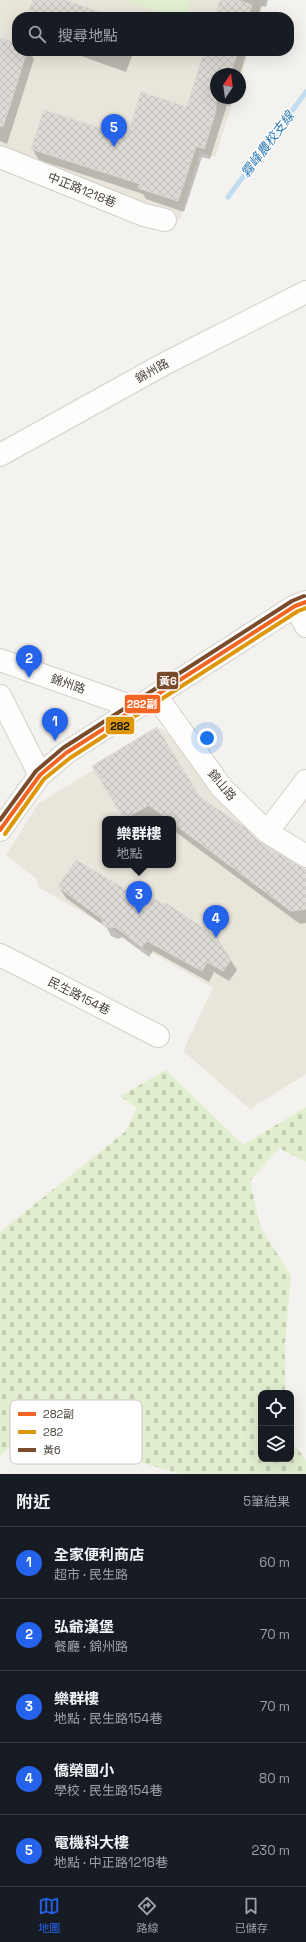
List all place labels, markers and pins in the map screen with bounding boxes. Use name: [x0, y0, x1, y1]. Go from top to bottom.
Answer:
pin: 5: [101, 114, 127, 147]
pin: 2: [16, 645, 42, 678]
pin: 1: [42, 708, 68, 741]
pin: 3: [126, 881, 152, 914]
pin: 4: [203, 905, 229, 938]

